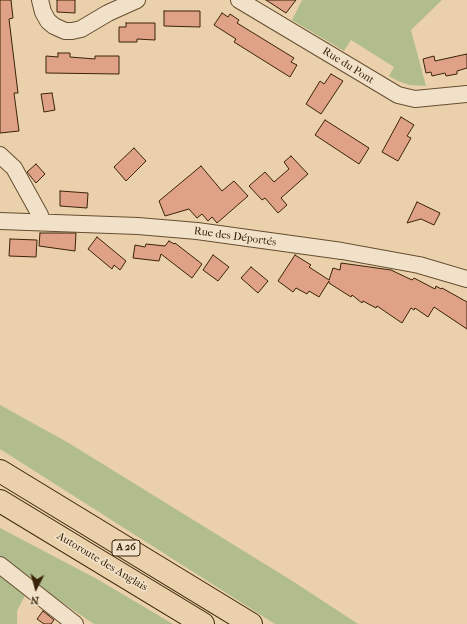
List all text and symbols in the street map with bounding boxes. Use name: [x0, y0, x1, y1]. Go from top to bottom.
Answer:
street label: Rue du Pont: [320, 45, 376, 87]
street label: Rue des Déportés: [193, 225, 277, 249]
street label: Autoroute des Anglais: [54, 530, 150, 594]
road number: A 26: [112, 540, 140, 556]
north arrow: [16, 568, 56, 608]
text: N: [30, 594, 40, 607]

